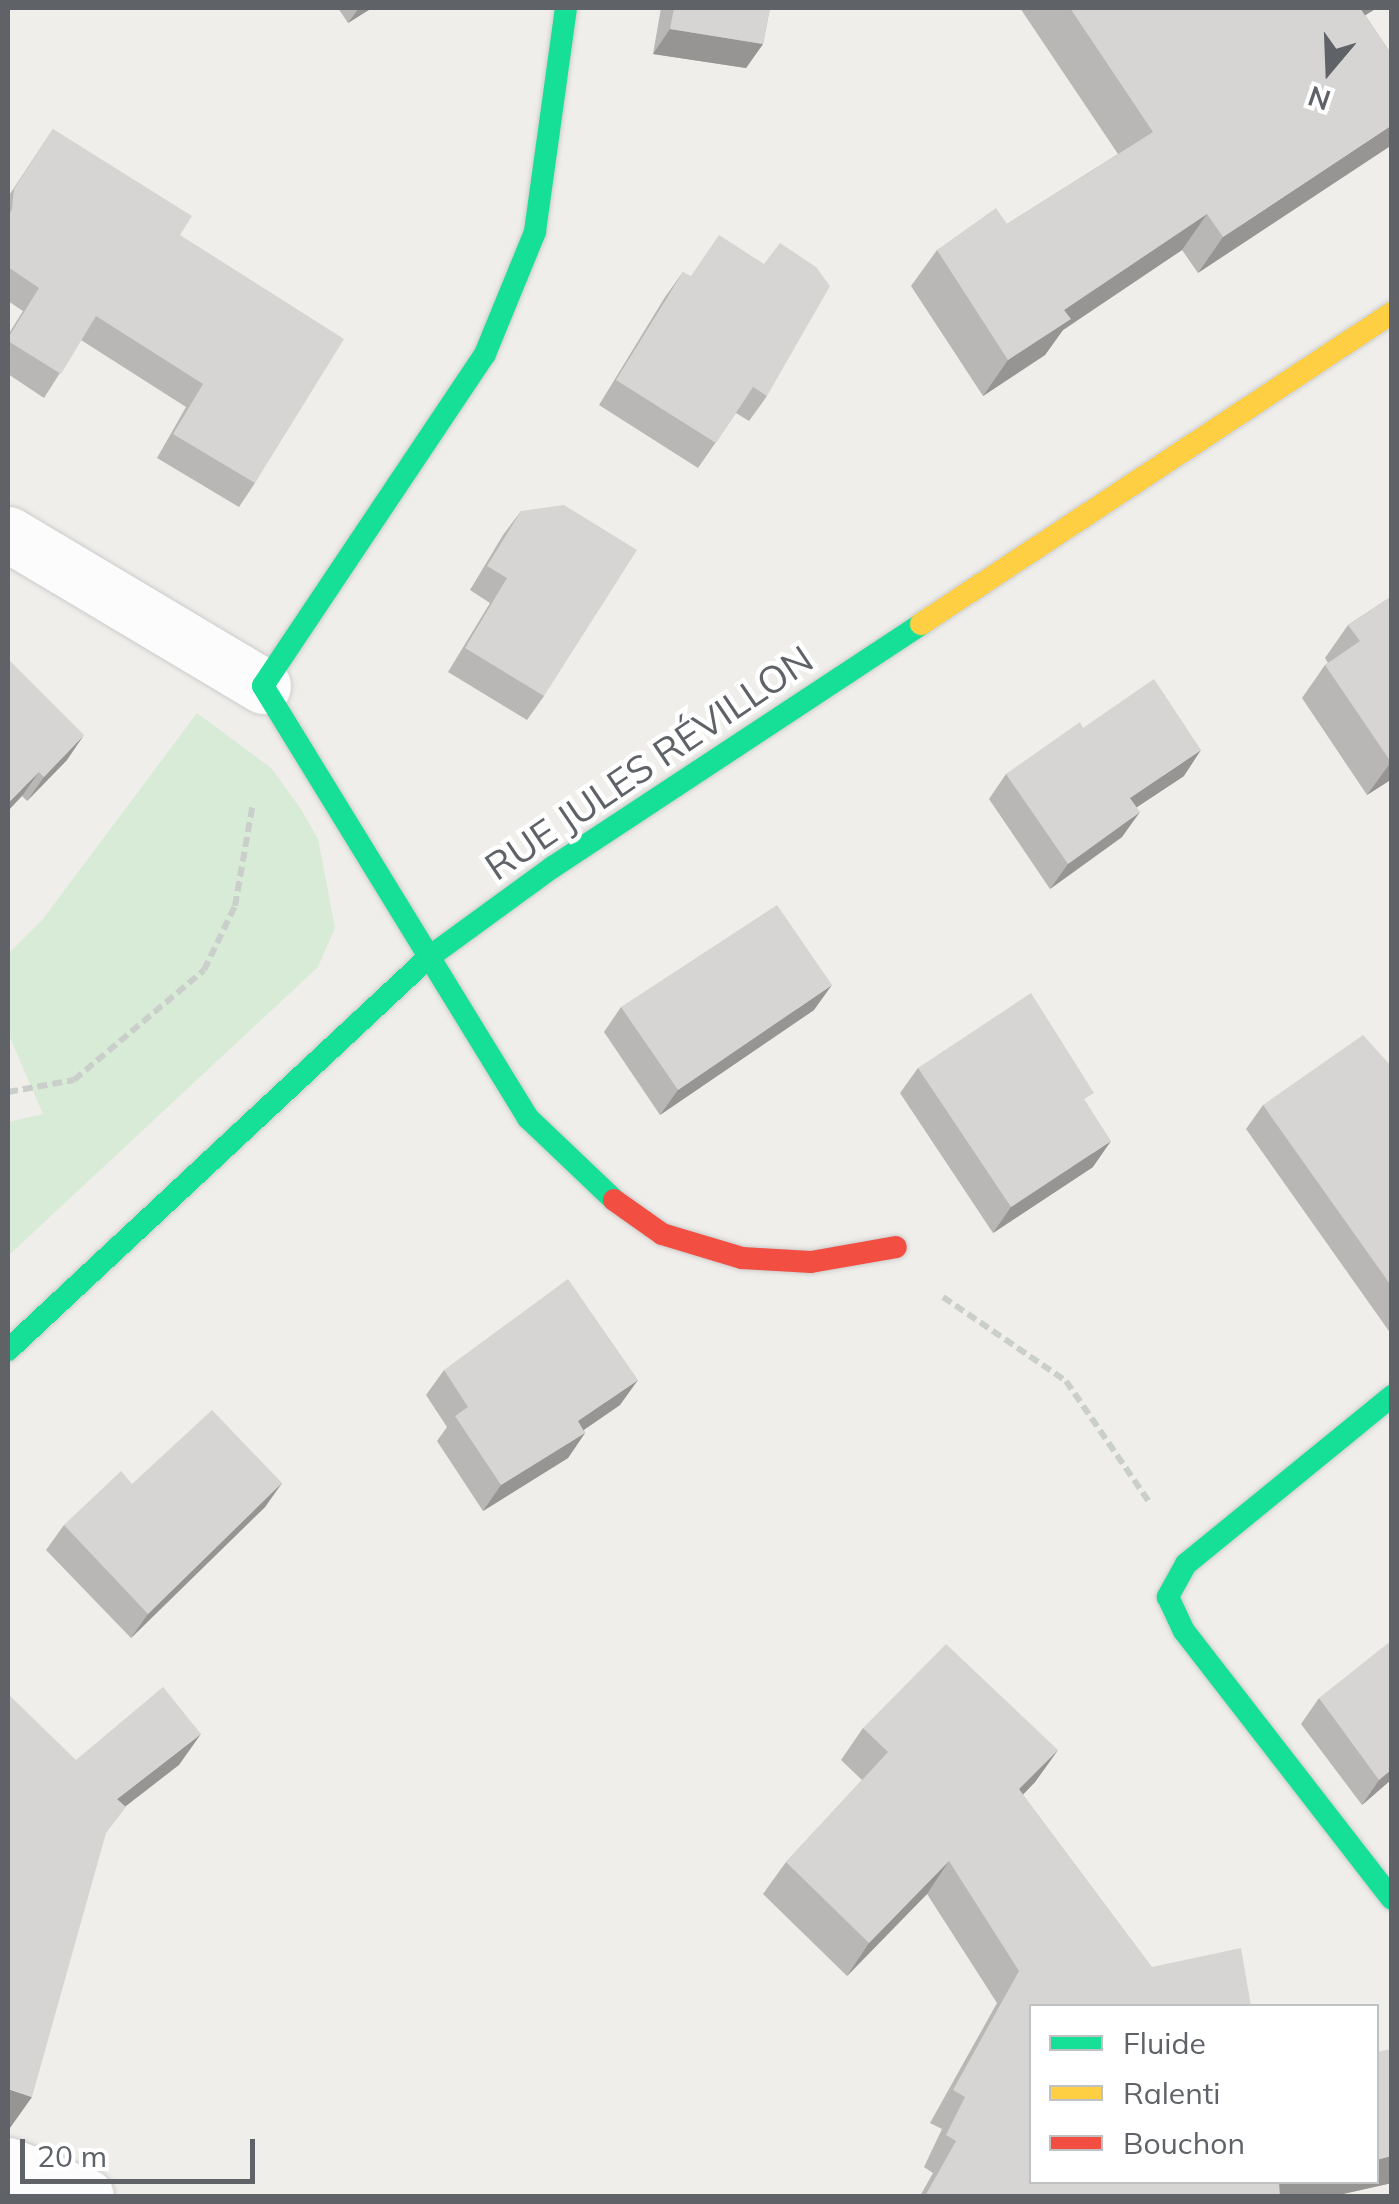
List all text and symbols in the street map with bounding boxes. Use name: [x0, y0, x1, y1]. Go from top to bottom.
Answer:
north arrow: [1279, 20, 1379, 120]
text: N: [1303, 79, 1335, 119]
street label: RUE JULES RÉVILLON: [477, 636, 821, 890]
legend: [1029, 2004, 1379, 2184]
text: Fluide: [1123, 2024, 1206, 2062]
text: Ralenti: [1123, 2074, 1220, 2112]
scale bar: [25, 2119, 260, 2181]
text: Bouchon: [1123, 2124, 1245, 2162]
text: 20 m: [37, 2137, 107, 2175]

